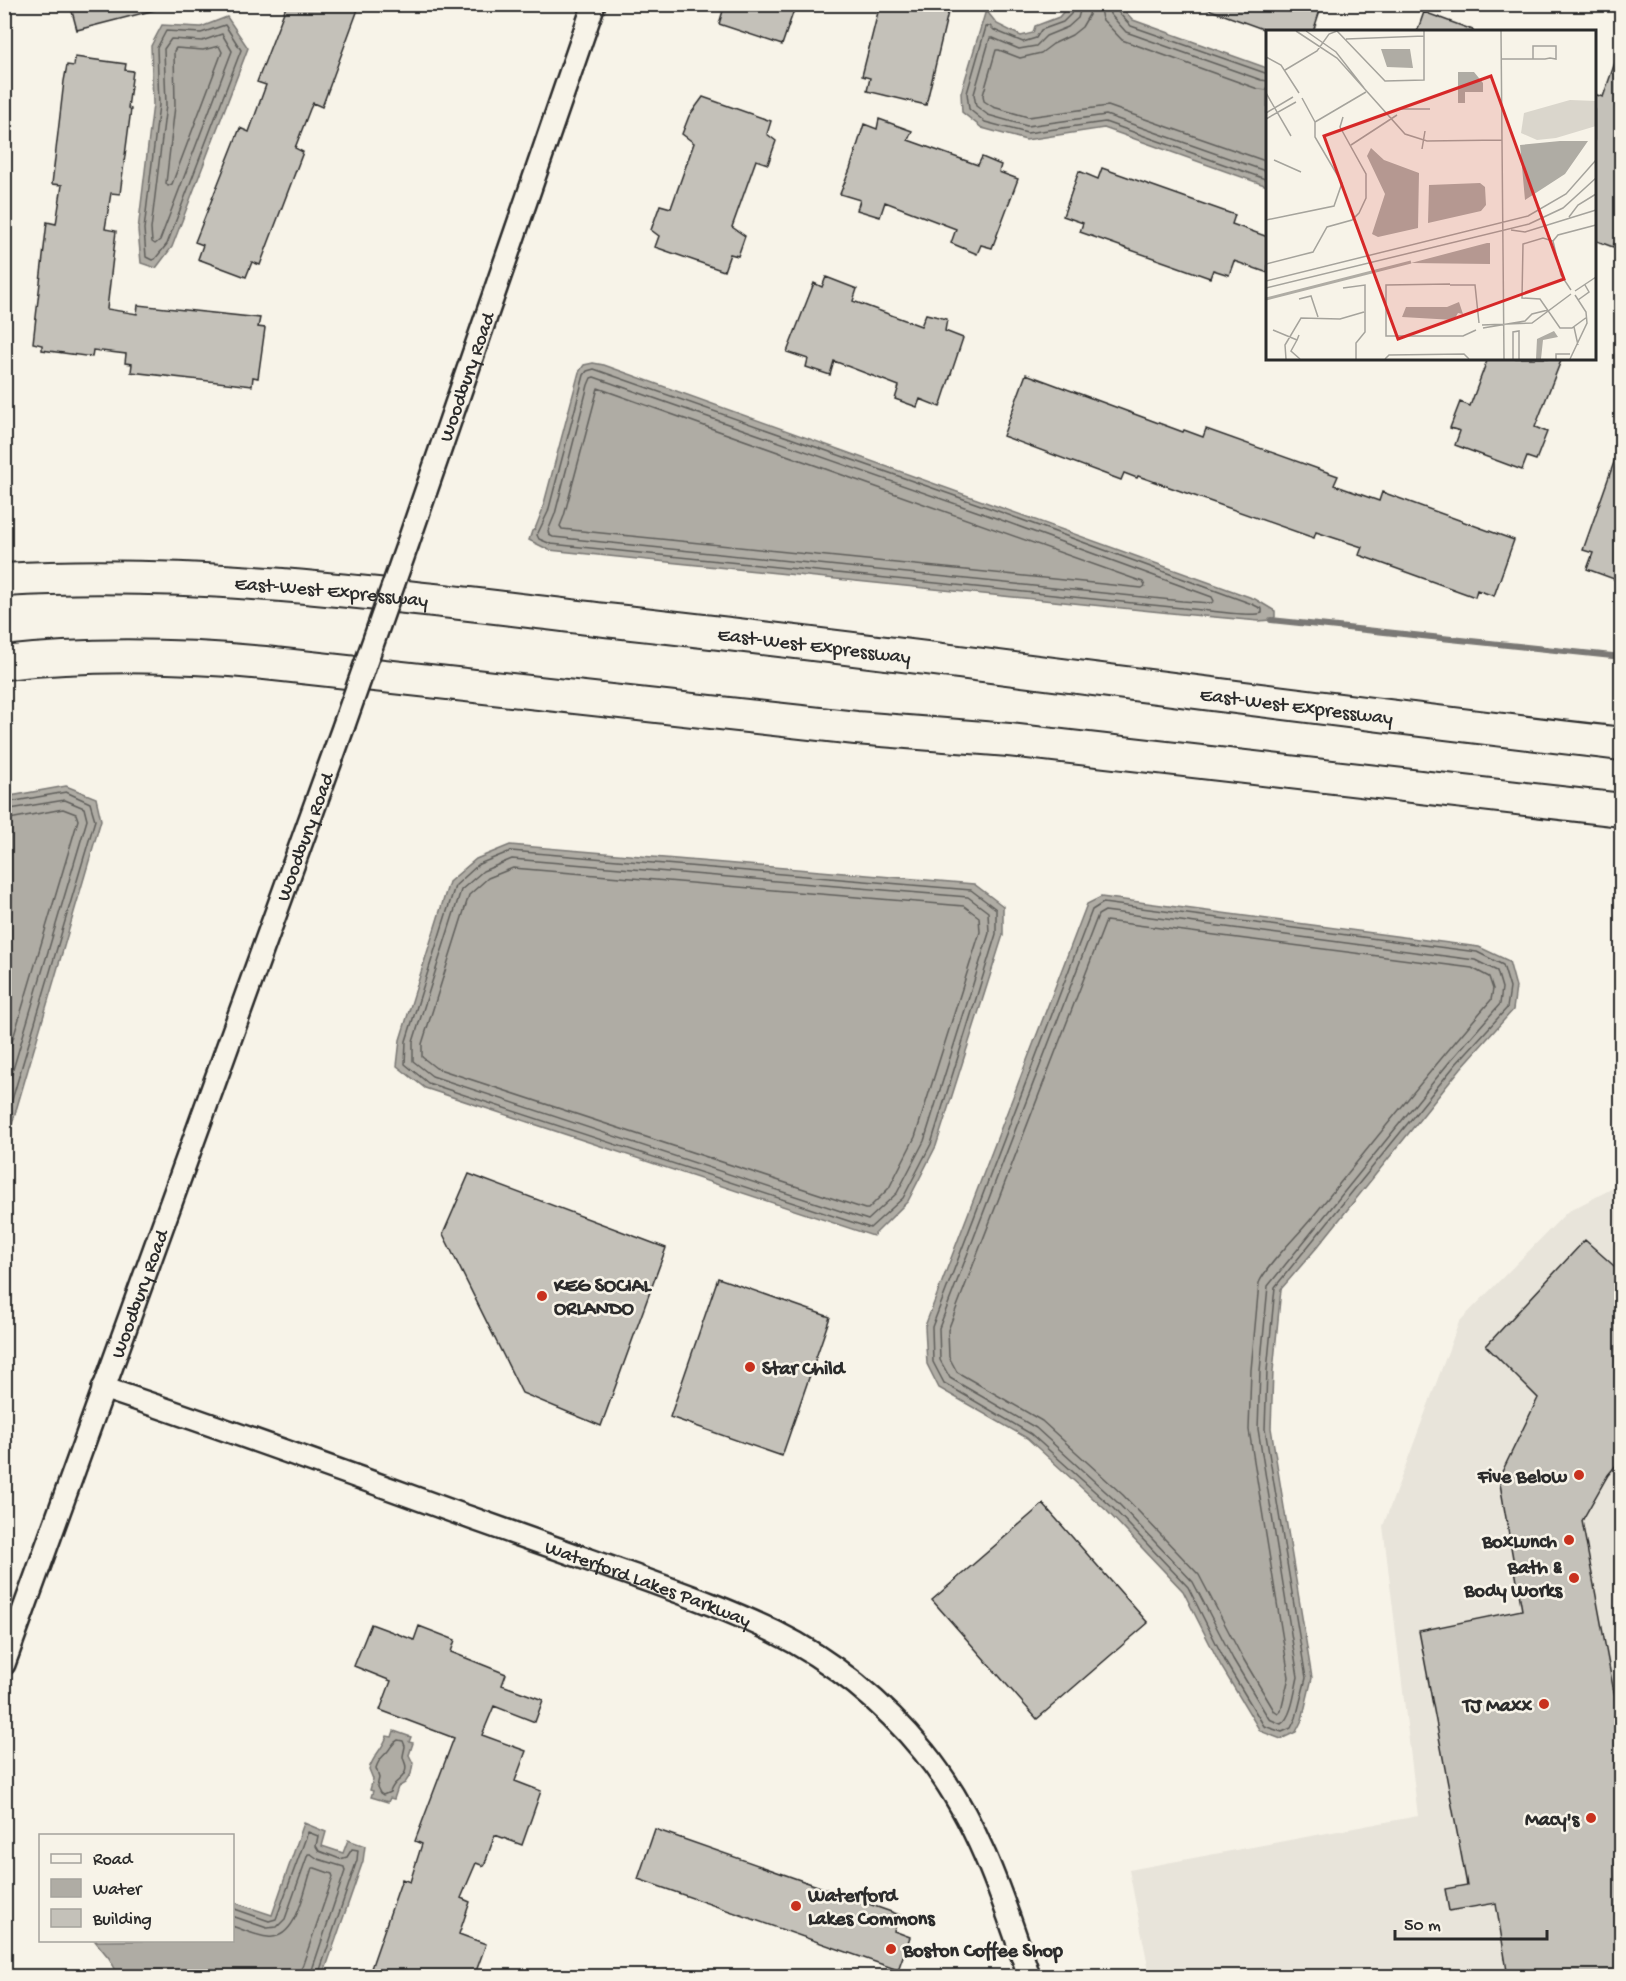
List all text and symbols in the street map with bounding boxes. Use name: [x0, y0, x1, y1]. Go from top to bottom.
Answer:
inset map: [1266, 30, 1596, 360]
street label: Woodbury Road: [436, 308, 502, 445]
street label: East-West Expressway: [234, 574, 429, 614]
street label: East-West Expressway: [716, 625, 912, 671]
street label: East-West Expressway: [1198, 685, 1394, 732]
street label: Woodbury Road: [273, 768, 341, 905]
street label: Woodbury Road: [108, 1225, 176, 1362]
place label: KEG SOCIAL ORLANDO: [553, 1276, 653, 1322]
marker: KEG SOCIAL ORLANDO: [535, 1289, 549, 1303]
place label: Star Child: [762, 1359, 847, 1382]
marker: Star Child: [743, 1360, 757, 1374]
place label: Five Below: [1477, 1467, 1567, 1490]
marker: Five Below: [1572, 1468, 1586, 1482]
place label: BoxLunch: [1481, 1532, 1557, 1555]
marker: BoxLunch: [1562, 1533, 1576, 1547]
street label: Waterford Lakes Parkway: [541, 1537, 754, 1634]
place label: Bath & Body Works: [1463, 1558, 1564, 1604]
marker: Bath & Body Works: [1567, 1571, 1581, 1585]
place label: TJ Maxx: [1461, 1696, 1532, 1719]
marker: TJ Maxx: [1537, 1697, 1551, 1711]
place label: Macy's: [1525, 1810, 1581, 1833]
marker: Macy's: [1584, 1811, 1598, 1825]
legend: [39, 1834, 234, 1942]
text: Road: [93, 1850, 134, 1871]
text: Water: [93, 1880, 143, 1901]
place label: Waterford Lakes Commons: [807, 1886, 936, 1932]
marker: Waterford Lakes Commons: [789, 1899, 803, 1913]
scale bar: [1395, 1903, 1546, 1941]
text: Building: [92, 1910, 152, 1931]
text: 50 m: [1404, 1916, 1441, 1937]
place label: Boston Coffee Shop: [902, 1941, 1063, 1964]
marker: Boston Coffee Shop: [884, 1942, 898, 1956]

